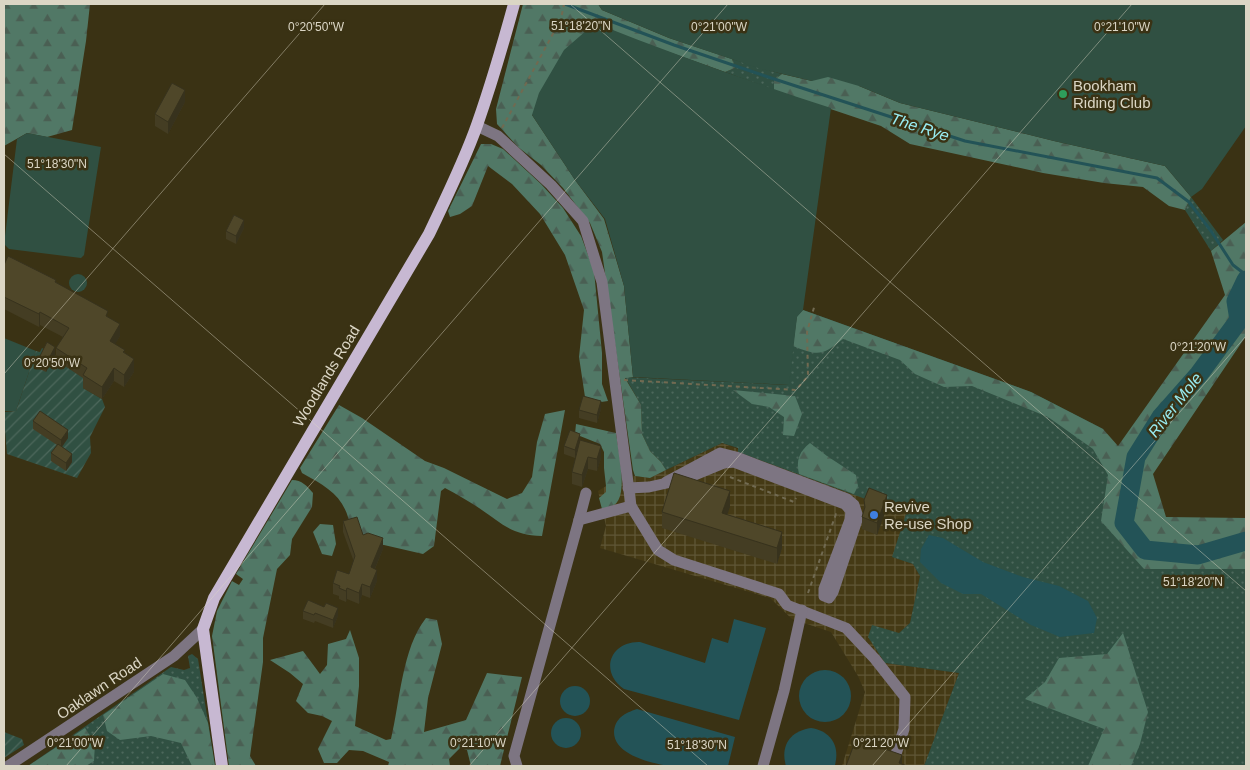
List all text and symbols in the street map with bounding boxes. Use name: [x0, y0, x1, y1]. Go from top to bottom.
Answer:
text: 51°18'20"N: [551, 19, 611, 33]
text: 0°20'50"W: [288, 20, 345, 34]
text: 0°21'00"W: [691, 20, 748, 34]
text: 0°21'10"W: [1094, 20, 1151, 34]
place label: Bookham Riding Club: [1073, 77, 1151, 111]
marker: Bookham Riding Club: [1057, 88, 1069, 100]
water label: The Rye: [889, 110, 951, 144]
text: 51°18'30"N: [27, 157, 87, 171]
street label: Woodlands Road: [289, 322, 363, 430]
text: 0°21'20"W: [1170, 340, 1227, 354]
text: 0°20'50"W: [24, 356, 81, 370]
water label: River Mole: [1145, 370, 1205, 440]
place label: Revive Re-use Shop: [884, 498, 972, 532]
marker: Revive Re-use Shop: [868, 509, 880, 521]
text: 51°18'20"N: [1163, 575, 1223, 589]
street label: Oaklawn Road: [53, 653, 145, 723]
text: 0°21'00"W: [47, 736, 104, 750]
text: 0°21'10"W: [450, 736, 507, 750]
text: 0°21'20"W: [853, 736, 910, 750]
text: 51°18'30"N: [667, 738, 727, 752]

